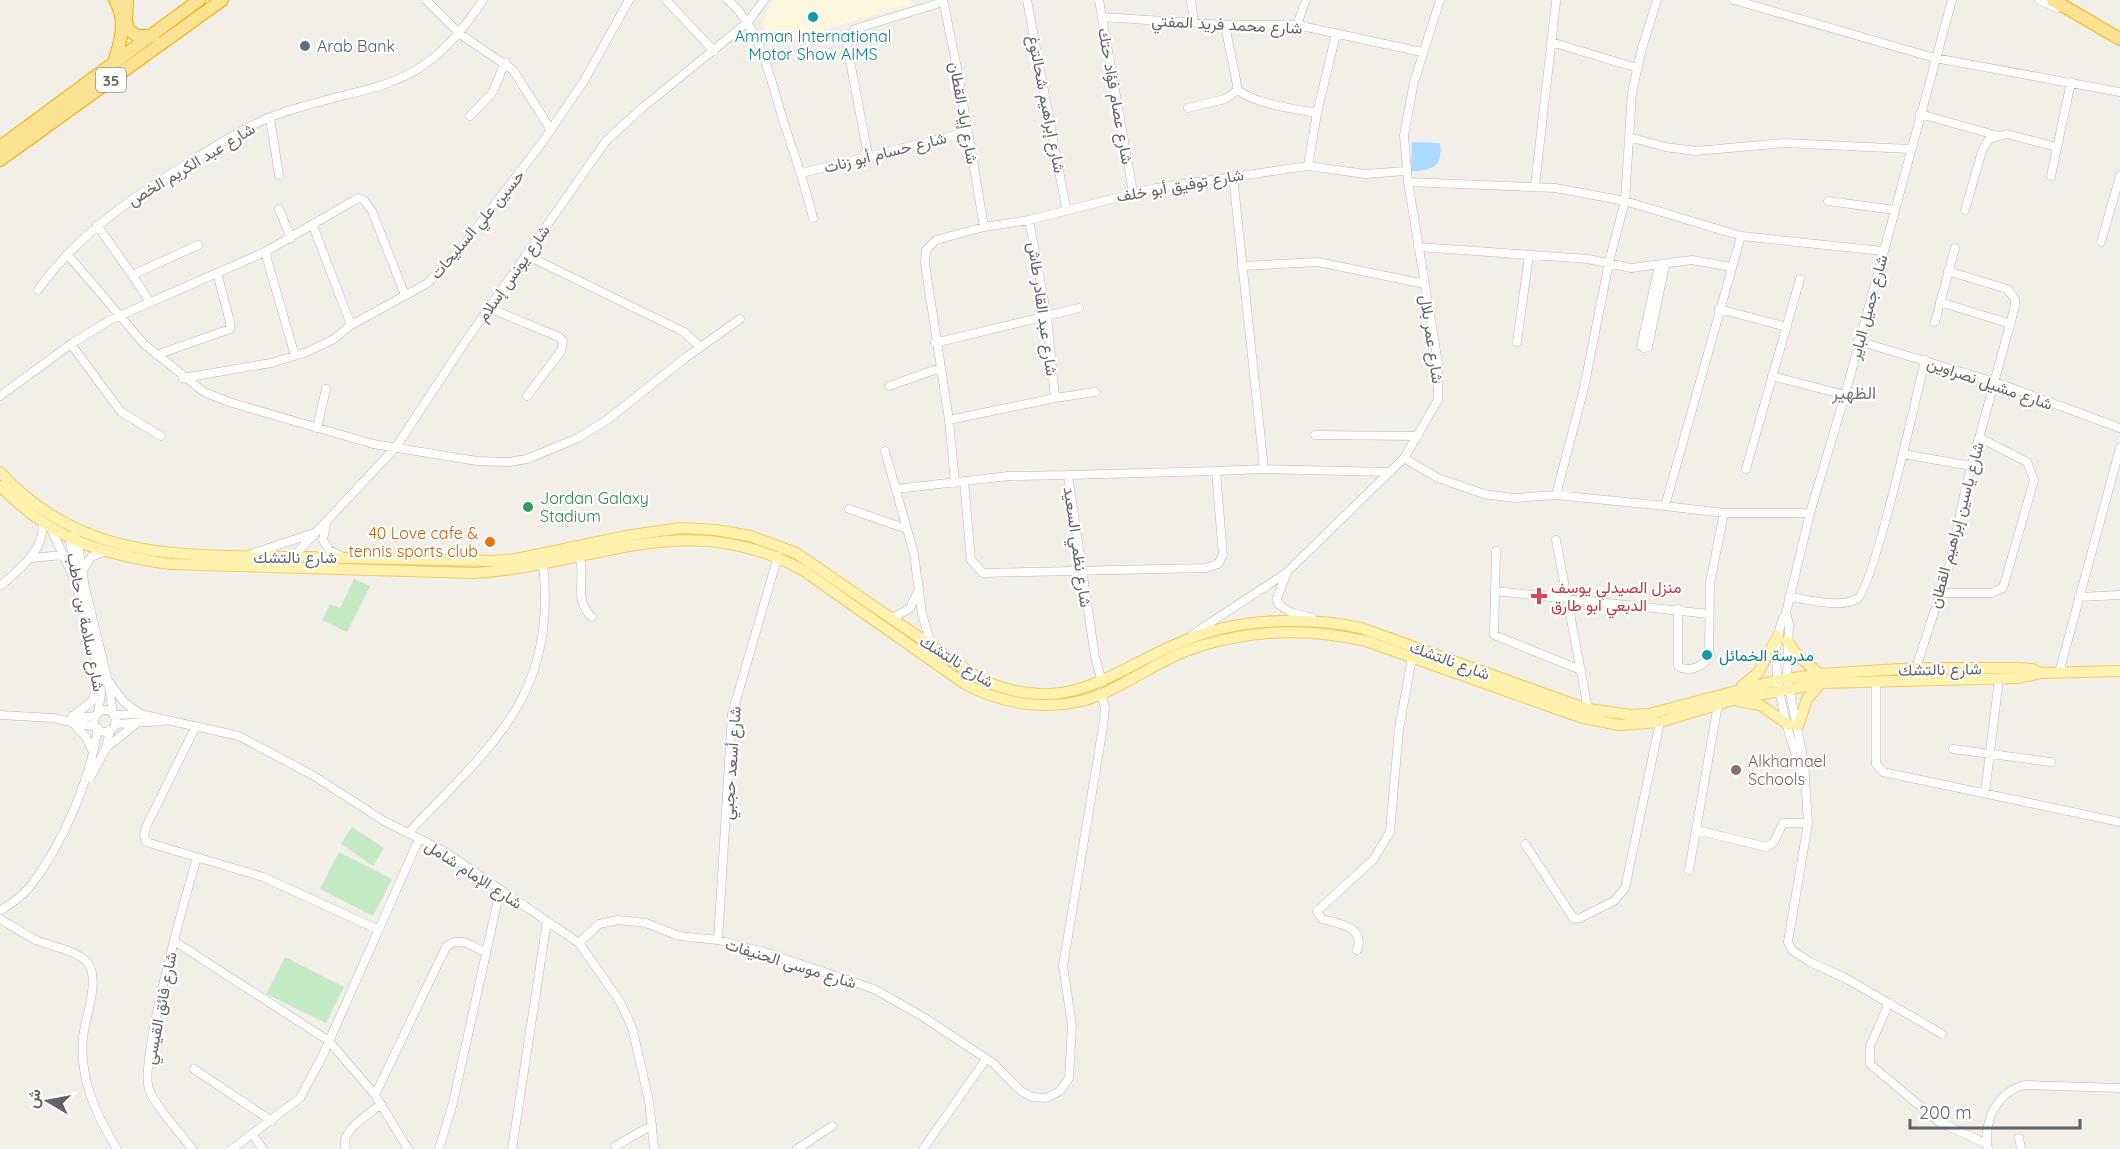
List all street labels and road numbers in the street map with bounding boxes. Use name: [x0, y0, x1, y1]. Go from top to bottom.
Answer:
street label: شارع محمد فريد المفتي: [1151, 10, 1303, 42]
street label: شارع عصام فؤاد حتك: [1092, 26, 1138, 166]
street label: شارع إبراهيم شحالتوغ: [1022, 33, 1070, 175]
street label: شارع إياد القطان: [943, 60, 983, 166]
road number: 35: [96, 68, 126, 92]
street label: شارع عبد الكريم الخص: [124, 118, 259, 212]
street label: شارع حسام أبو زنات: [822, 127, 949, 179]
street label: شارع توفيق أبو خلف: [1115, 164, 1246, 208]
street label: حسين علي السليحات: [425, 165, 532, 285]
street label: شارع يونس إسلام: [472, 221, 555, 326]
street label: شارع عبد القادر طاش: [1022, 241, 1062, 377]
street label: شارع جميل الباير: [1844, 252, 1894, 363]
street label: شارع عمر بلال: [1414, 293, 1448, 385]
street label: شارع مشيل نصراوين: [1924, 352, 2055, 416]
street label: شارع ياسين إبراهيم القطان: [1924, 440, 1990, 611]
street label: شارع نظمي السعيد: [1056, 486, 1096, 609]
street label: شارع نالتشك: [253, 547, 337, 569]
street label: شارع سلامة بن حاطب: [61, 551, 109, 693]
street label: شارع نالتشك: [915, 630, 998, 693]
street label: شارع نالتشك: [1407, 636, 1493, 686]
street label: شارع نالتشك: [1898, 658, 1982, 682]
street label: شارع أسعد حجبي: [717, 705, 749, 821]
street label: شارع الإمام شامل: [420, 835, 526, 915]
street label: شارع موسى الحنيفات: [722, 934, 859, 994]
street label: شارع فائق القيسي: [139, 950, 185, 1067]

